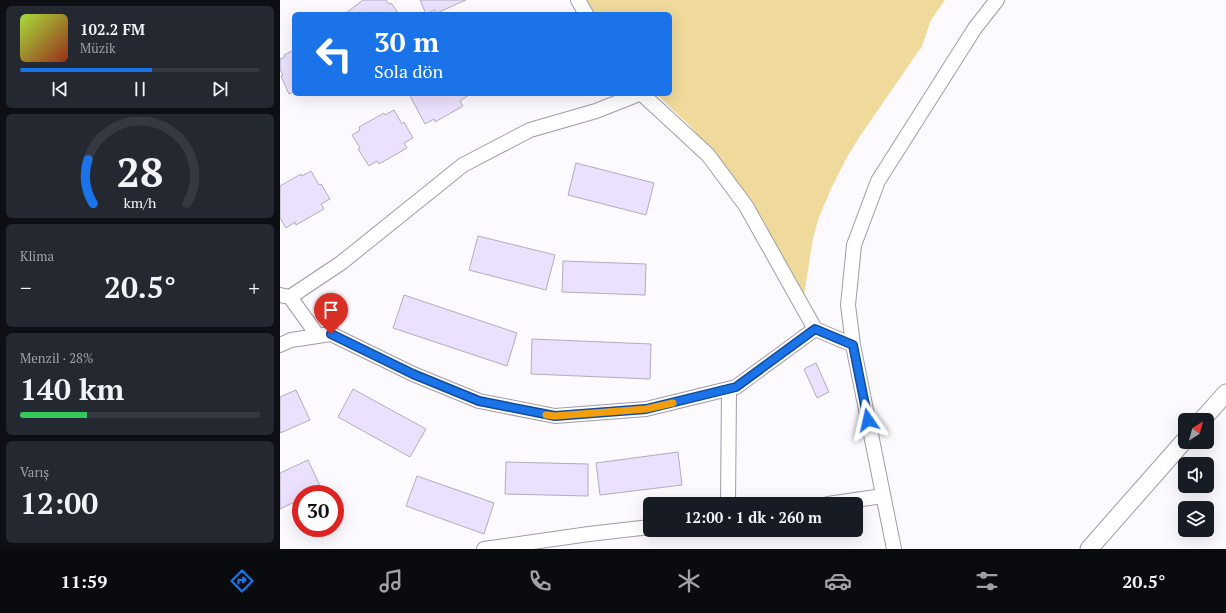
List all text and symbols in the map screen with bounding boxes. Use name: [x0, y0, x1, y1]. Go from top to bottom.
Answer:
text: 102.2 FM: [80, 19, 145, 39]
text: 30 m: [374, 23, 439, 60]
icon: left: [308, 28, 360, 80]
text: Müzik: [80, 39, 116, 57]
text: Sola dön: [374, 59, 443, 83]
icon: previous: [49, 78, 71, 100]
icon: pause: [129, 78, 151, 100]
icon: next: [209, 78, 231, 100]
text: 28: [116, 144, 164, 199]
text: km/h: [124, 193, 157, 212]
text: Klima: [20, 247, 54, 265]
text: 20.5°: [104, 267, 176, 307]
text: −: [20, 273, 32, 302]
text: +: [248, 273, 260, 302]
pin: [314, 293, 348, 334]
icon: arrive: [320, 299, 342, 321]
text: Menzil · 28%: [20, 349, 94, 367]
text: 140 km: [20, 369, 124, 409]
position arrow: [847, 399, 889, 441]
north arrow: [1178, 413, 1214, 449]
map controls: [1178, 413, 1214, 537]
button: sound: [1178, 457, 1214, 493]
text: Varış: [20, 463, 49, 481]
text: 12:00: [20, 483, 98, 523]
speed limit sign: 30: [292, 485, 344, 537]
button: layers: [1178, 501, 1214, 537]
text: 12:00 · 1 dk · 260 m: [684, 507, 822, 527]
icon: directions: [228, 567, 256, 595]
icon: music: [377, 567, 405, 595]
icon: phone: [526, 567, 554, 595]
icon: climate: [675, 567, 703, 595]
icon: car: [824, 567, 852, 595]
icon: filters: [973, 567, 1001, 595]
text: 11:59: [60, 569, 107, 593]
text: 20.5°: [1122, 569, 1165, 593]

